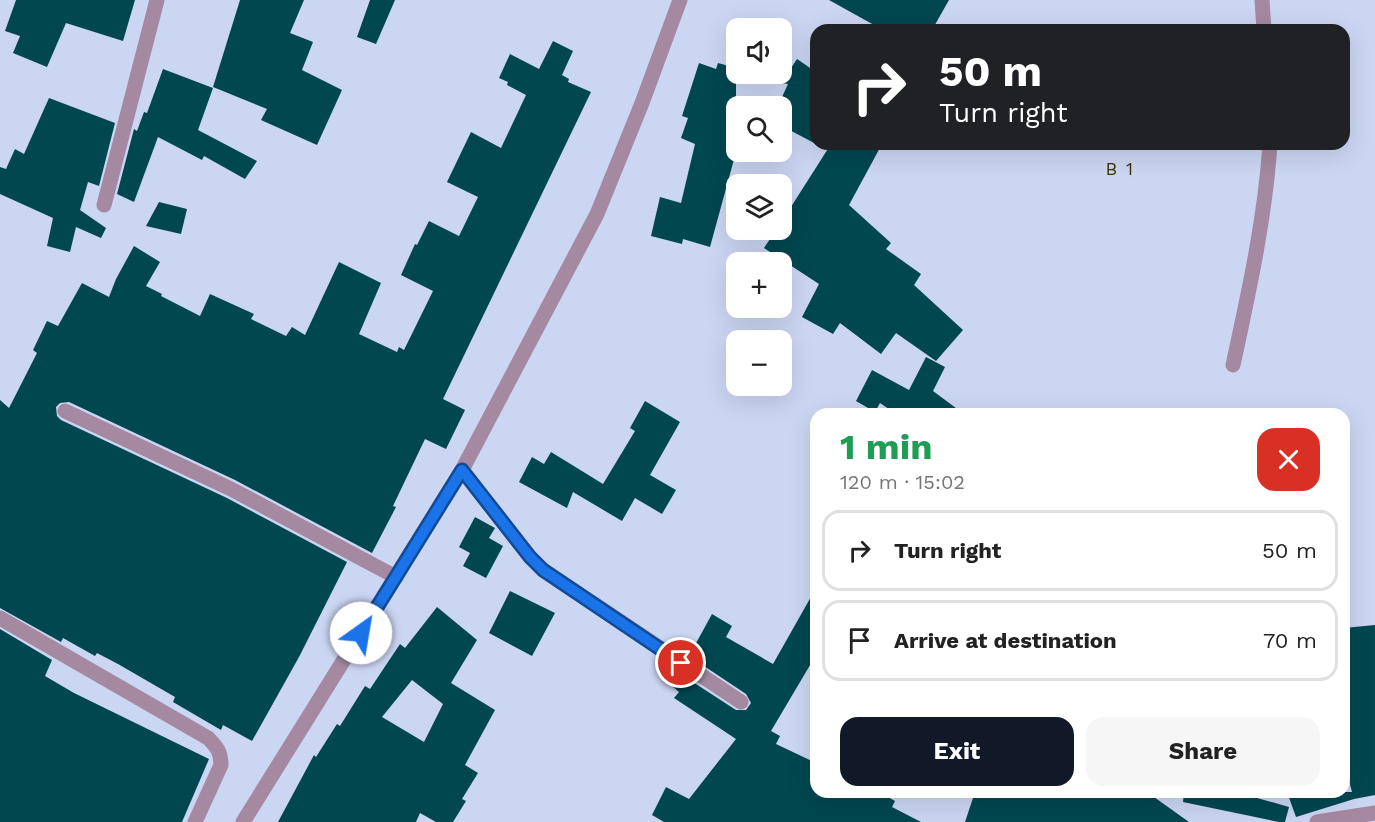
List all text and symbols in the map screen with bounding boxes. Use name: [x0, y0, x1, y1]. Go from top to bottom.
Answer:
map controls: [726, 18, 792, 396]
button: sound: [726, 18, 792, 84]
text: 50 m: [939, 47, 1042, 96]
icon: right: [840, 48, 918, 126]
button: search: [726, 96, 792, 162]
text: Turn right: [939, 97, 1068, 129]
district label: B 1: [1105, 158, 1135, 179]
button: layers: [726, 174, 792, 240]
button: +: [726, 252, 792, 318]
button: −: [726, 330, 792, 396]
text: 1 min: [840, 426, 932, 468]
button: close: [1257, 428, 1320, 491]
text: 120 m · 15:02: [840, 470, 965, 494]
icon: right: [843, 534, 876, 567]
text: Turn right: [894, 538, 1001, 563]
text: 50 m: [1262, 538, 1317, 563]
position arrow: [329, 601, 393, 665]
icon: arrive: [843, 624, 876, 657]
text: Arrive at destination: [894, 628, 1117, 653]
text: 70 m: [1263, 628, 1317, 653]
pin: [655, 637, 706, 688]
icon: arrive: [664, 646, 697, 679]
button: Exit: [840, 717, 1074, 786]
button: Share: [1086, 717, 1320, 786]

